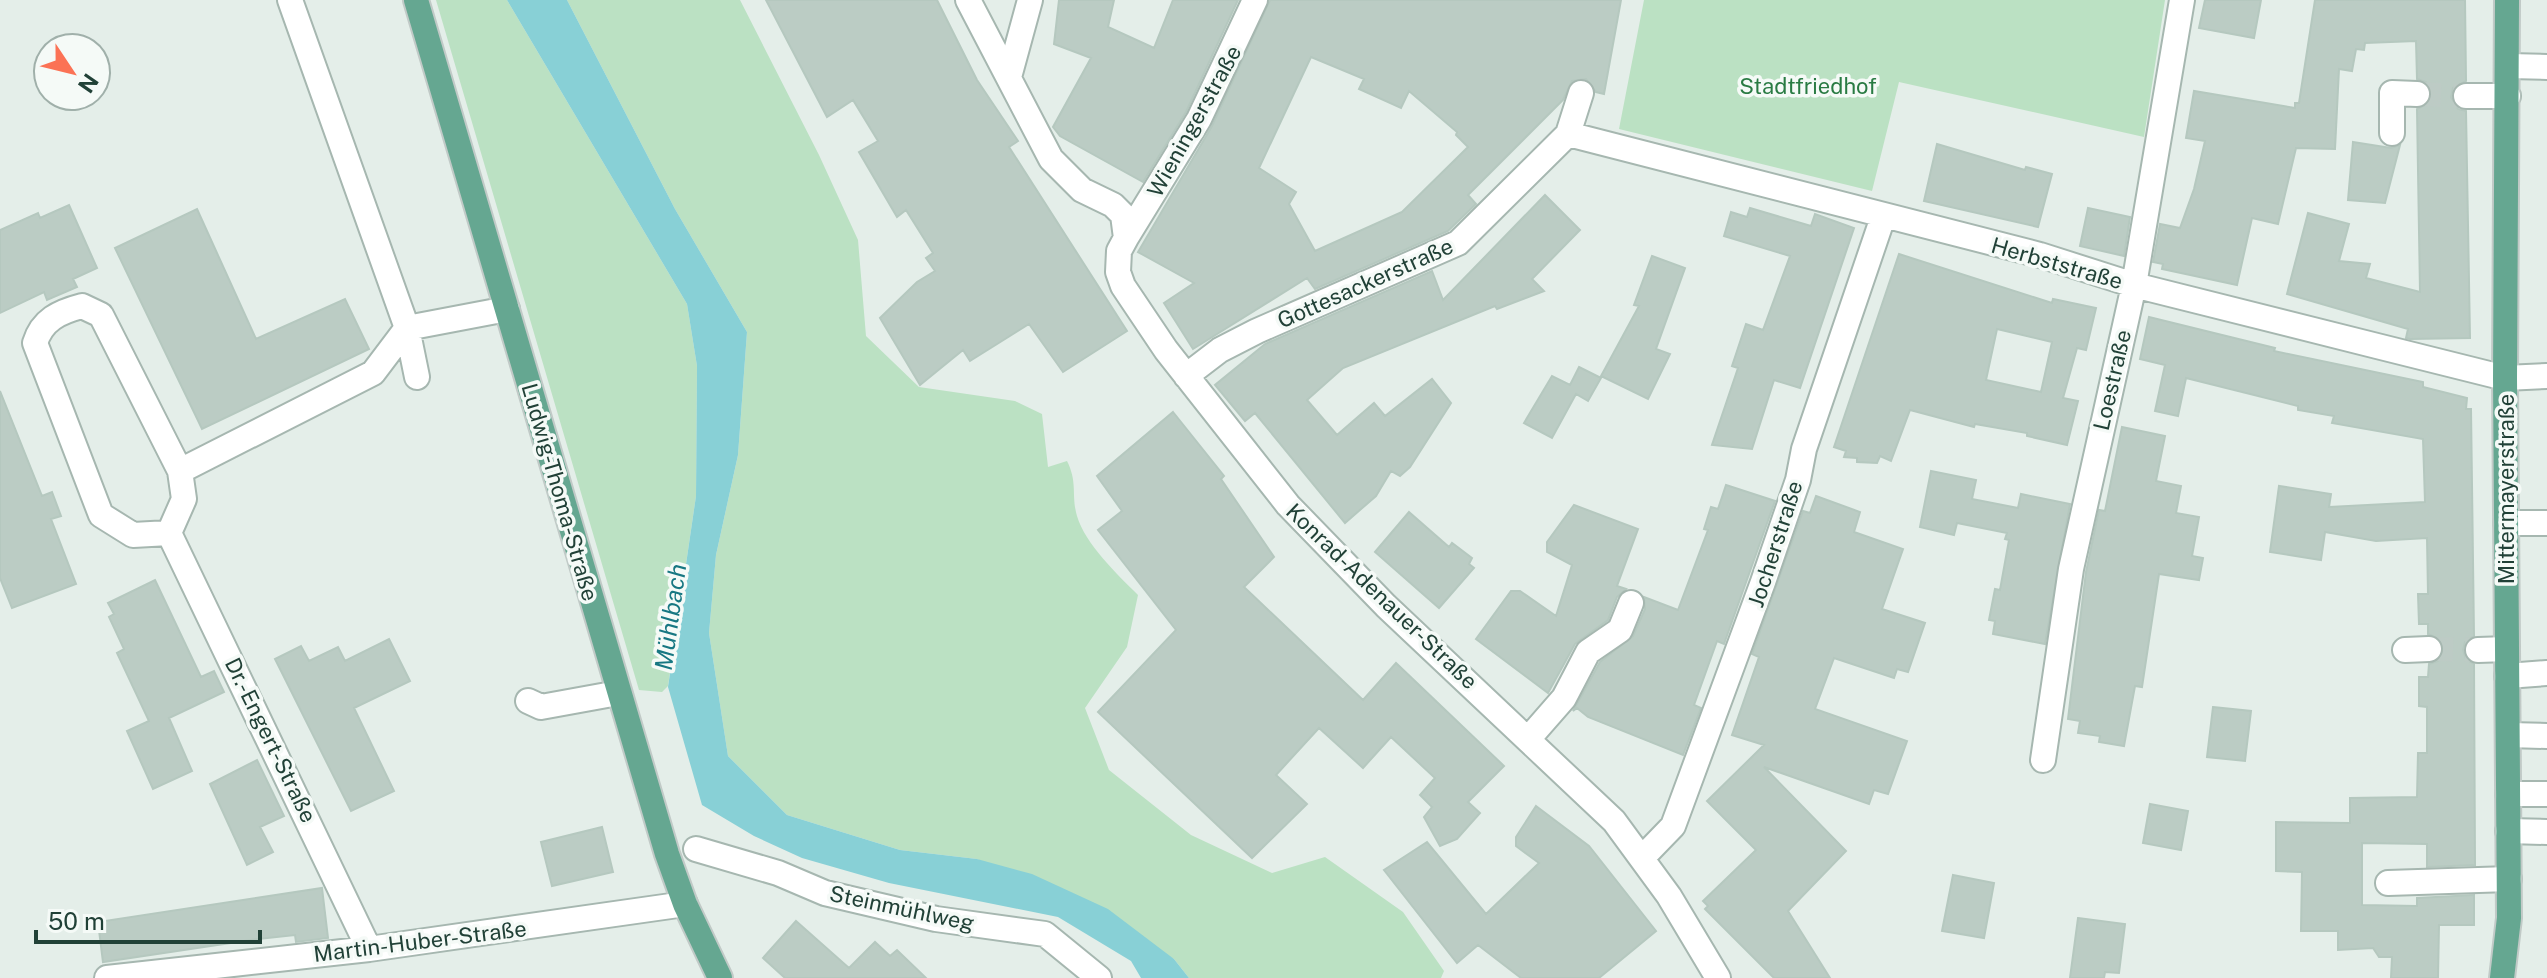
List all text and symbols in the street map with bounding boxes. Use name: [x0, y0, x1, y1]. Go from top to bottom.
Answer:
north arrow: [32, 32, 112, 112]
street label: Wieningerstraße: [1142, 41, 1246, 201]
text: N: [73, 69, 104, 98]
park label: Stadtfriedhof: [1739, 73, 1877, 99]
street label: Herbststraße: [1988, 232, 2126, 294]
street label: Gottesackerstraße: [1273, 233, 1457, 333]
street label: Loestraße: [2088, 327, 2136, 433]
street label: Ludwig-Thoma-Straße: [516, 380, 604, 604]
street label: Mittermayerstraße: [2493, 394, 2519, 584]
street label: Jocherstraße: [1742, 477, 1808, 611]
street label: Konrad-Adenauer-Straße: [1281, 498, 1483, 694]
water label: Mühlbach: [649, 562, 691, 672]
street label: Dr.-Engert-Straße: [220, 653, 322, 827]
street label: Steinmühlweg: [827, 880, 977, 936]
scale bar: [36, 894, 260, 944]
text: 50 m: [48, 907, 105, 935]
street label: Martin-Huber-Straße: [312, 915, 528, 967]

